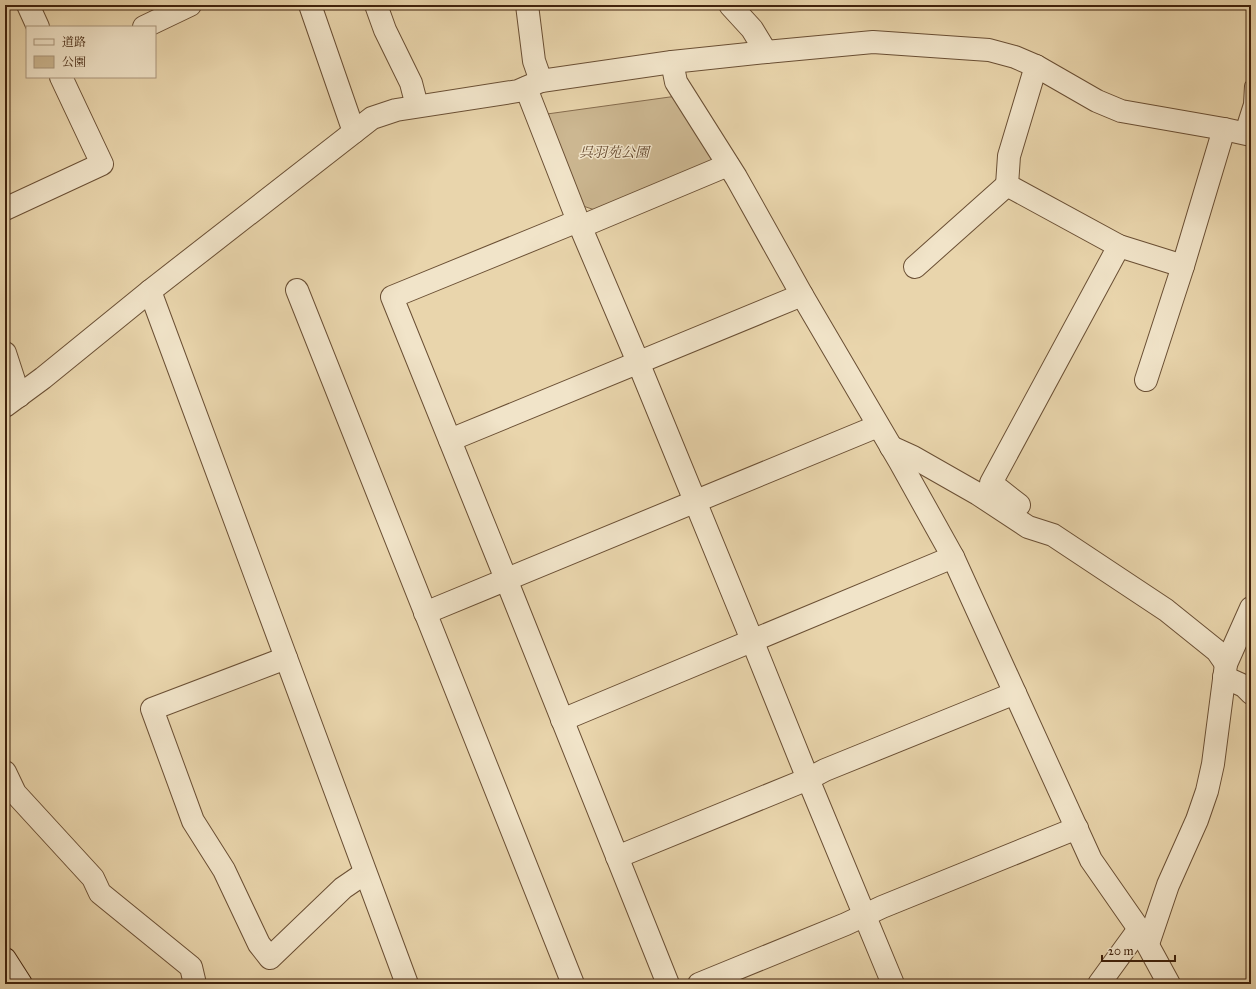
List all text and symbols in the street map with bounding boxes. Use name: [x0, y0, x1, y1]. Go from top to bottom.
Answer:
legend: [26, 26, 156, 78]
text: 道路: [62, 35, 86, 49]
text: 公園: [62, 55, 86, 69]
park label: 呉羽苑公園: [579, 144, 651, 161]
scale bar: [1102, 937, 1175, 963]
text: 20 m: [1108, 944, 1134, 958]

